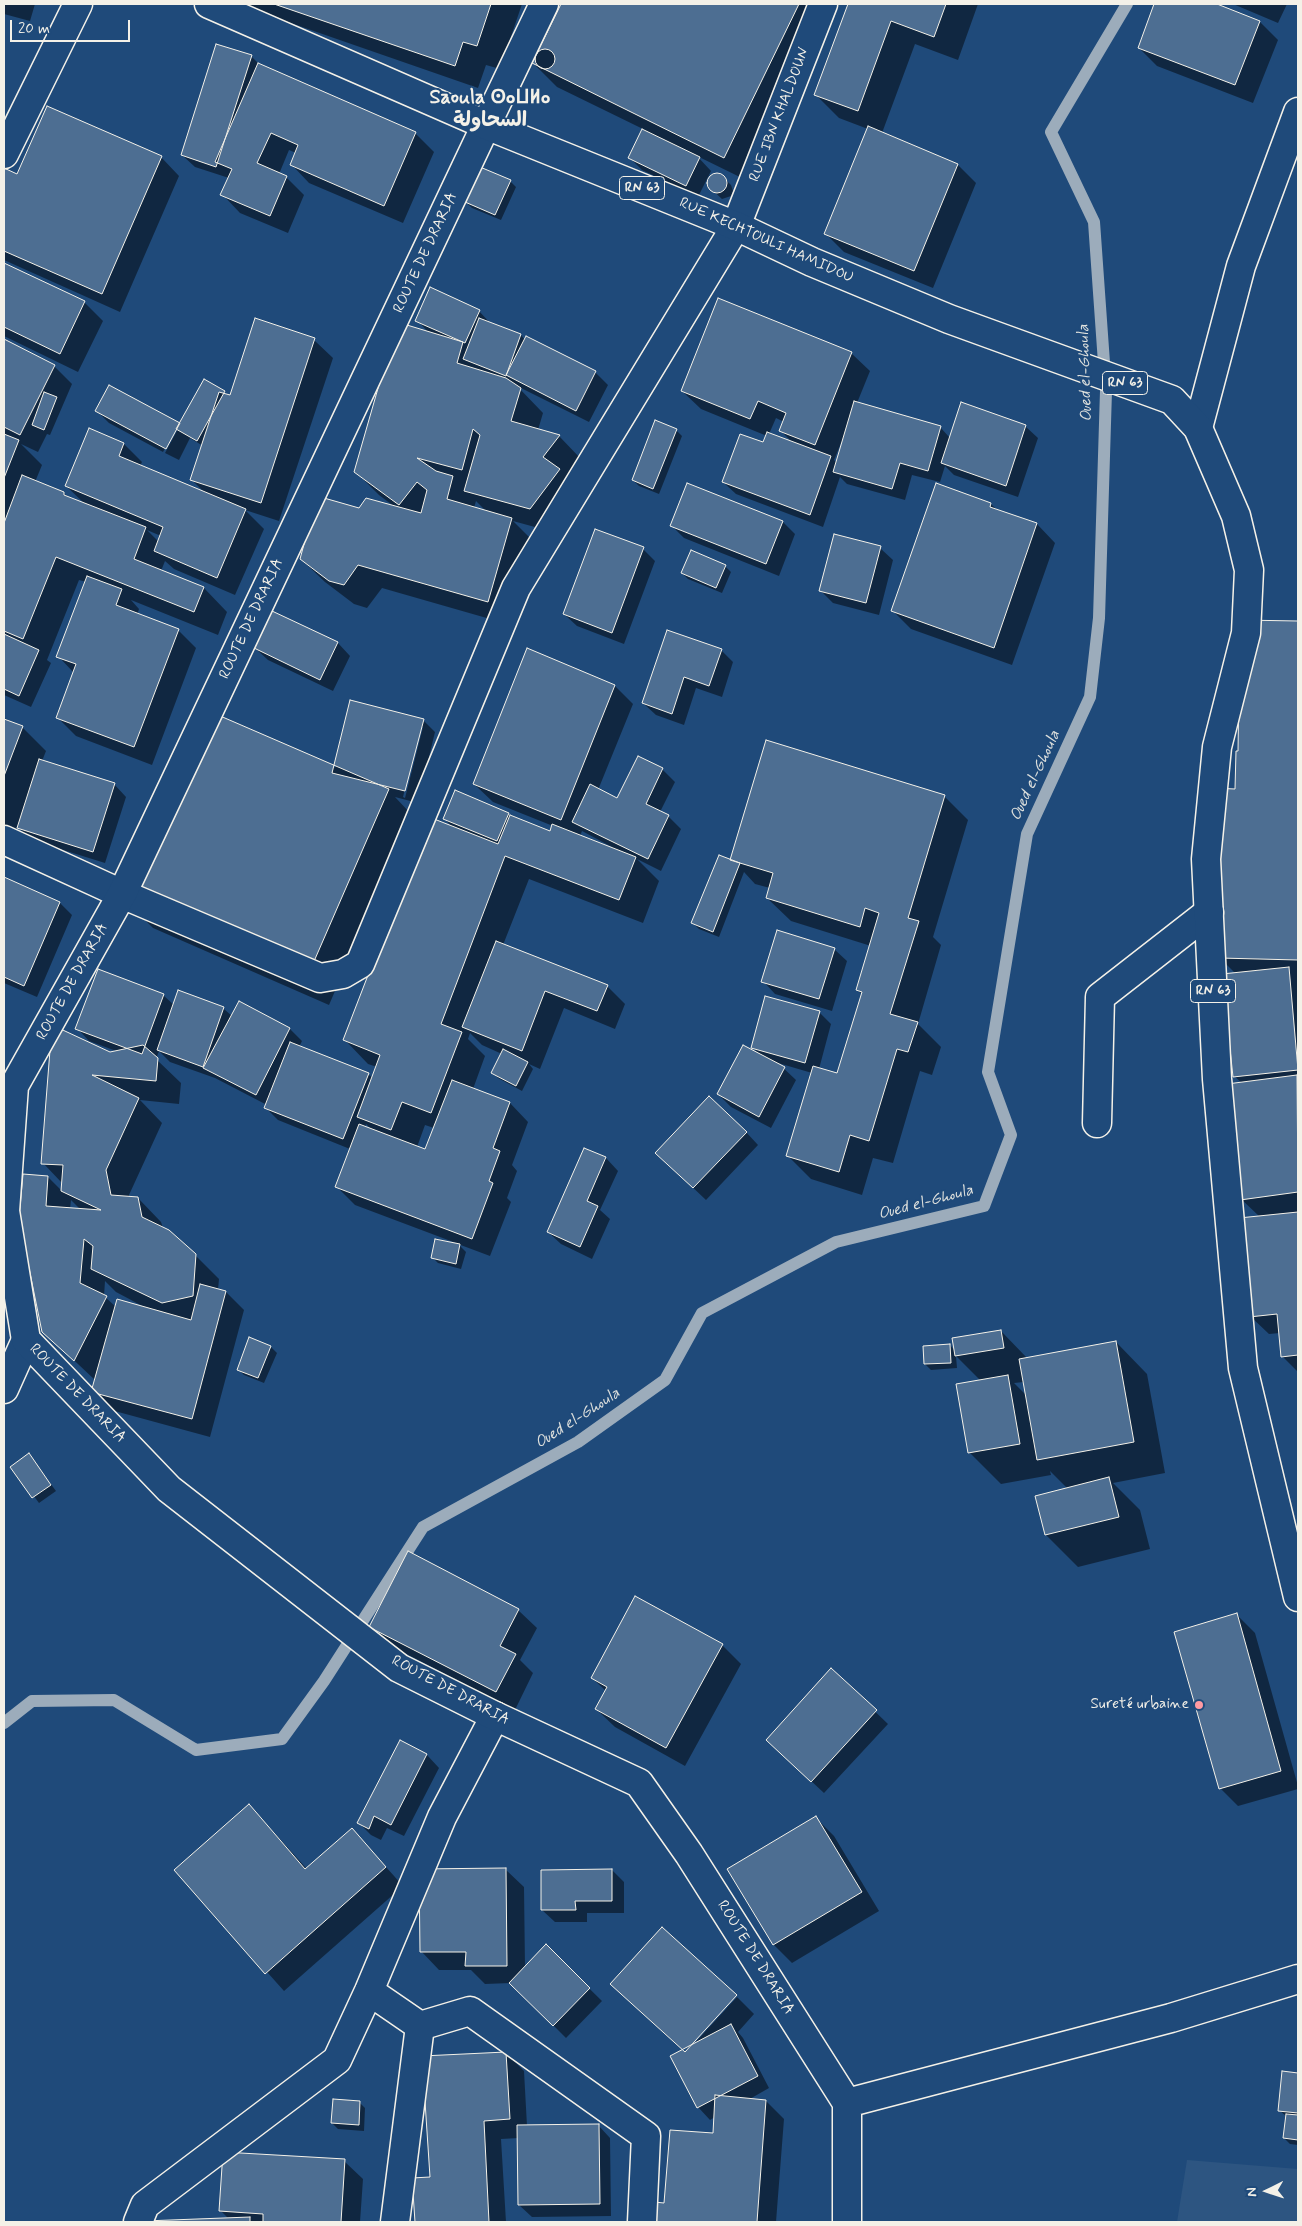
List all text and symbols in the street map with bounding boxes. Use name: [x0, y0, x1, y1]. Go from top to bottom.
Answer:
scale bar: [12, 10, 132, 42]
text: 20 m: [18, 19, 50, 39]
street label: RUE IBN KHALDOUN: [746, 45, 814, 185]
district label: Saoula ⵙⴰⵡⵍⴰ السحاولة: [429, 87, 551, 134]
road number: RN 63: [620, 177, 664, 200]
street label: ROUTE DE DRARIA: [390, 190, 462, 316]
street label: RUE KECHTOULI HAMIDOU: [676, 194, 856, 288]
water label: Oued el-Ghoula: [1075, 324, 1097, 422]
road number: RN 63: [1102, 372, 1148, 394]
street label: ROUTE DE DRARIA: [216, 556, 288, 682]
water label: Oued el-Ghoula: [1007, 728, 1065, 824]
street label: ROUTE DE DRARIA: [33, 920, 113, 1044]
road number: RN 63: [1190, 979, 1236, 1002]
water label: Oued el-Ghoula: [876, 1181, 976, 1225]
street label: ROUTE DE DRARIA: [25, 1341, 129, 1447]
water label: Oued el-Ghoula: [532, 1384, 624, 1454]
street label: ROUTE DE DRARIA: [388, 1652, 512, 1730]
place label: Sureté urbaine: [1091, 1696, 1189, 1714]
marker: Sureté urbaine: [1193, 1699, 1205, 1711]
street label: ROUTE DE DRARIA: [713, 1898, 797, 2018]
north arrow: [1242, 2166, 1292, 2216]
text: N: [1243, 2187, 1261, 2197]

